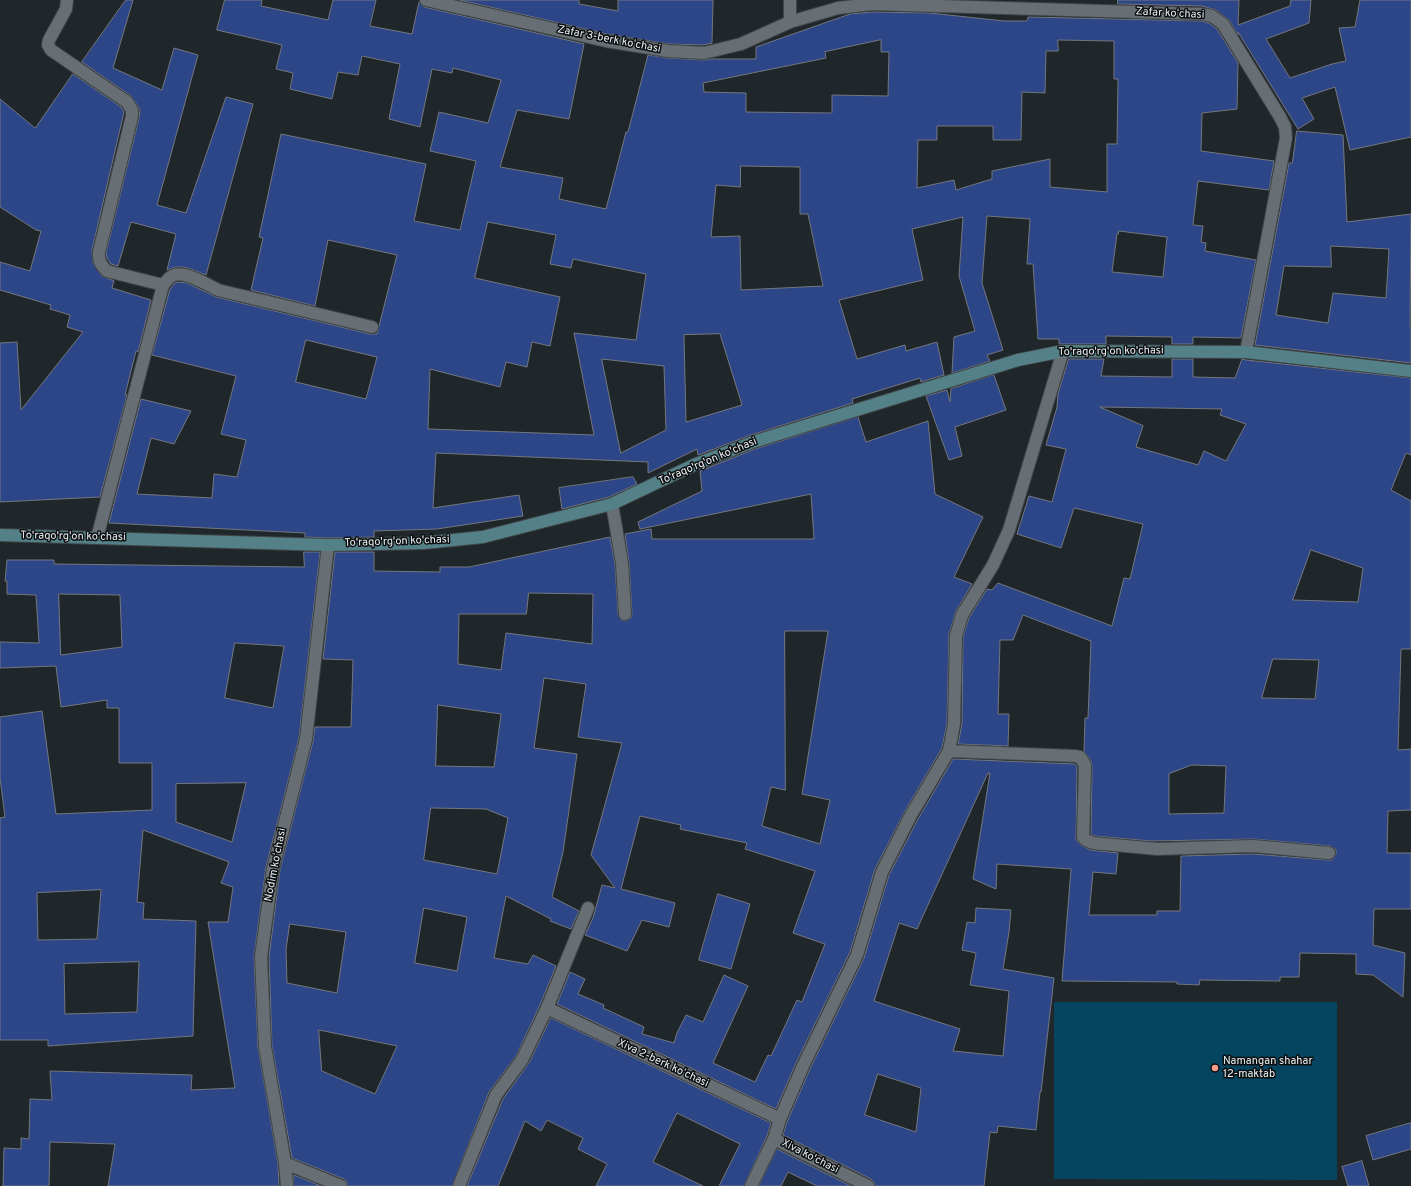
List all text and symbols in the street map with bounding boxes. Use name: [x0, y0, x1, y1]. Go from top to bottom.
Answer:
street label: Zafar koʻchasi: [1135, 6, 1205, 22]
street label: Zafar 3-berk koʻchasi: [556, 24, 662, 56]
street label: To'raqo'rg'on ko'chasi: [1058, 344, 1164, 360]
street label: To'raqo'rg'on ko'chasi: [657, 435, 759, 489]
street label: To'raqo'rg'on ko'chasi: [20, 529, 126, 545]
street label: To'raqo'rg'on ko'chasi: [344, 534, 450, 550]
street label: Nodim koʻchasi: [262, 827, 290, 903]
street label: Xiva 2-berk koʻchasi: [615, 1037, 711, 1091]
place label: Namangan shahar 12-maktab: [1223, 1055, 1313, 1081]
marker: Namangan shahar 12-maktab: [1210, 1063, 1220, 1073]
street label: Xiva ko'chasi: [779, 1137, 841, 1177]

